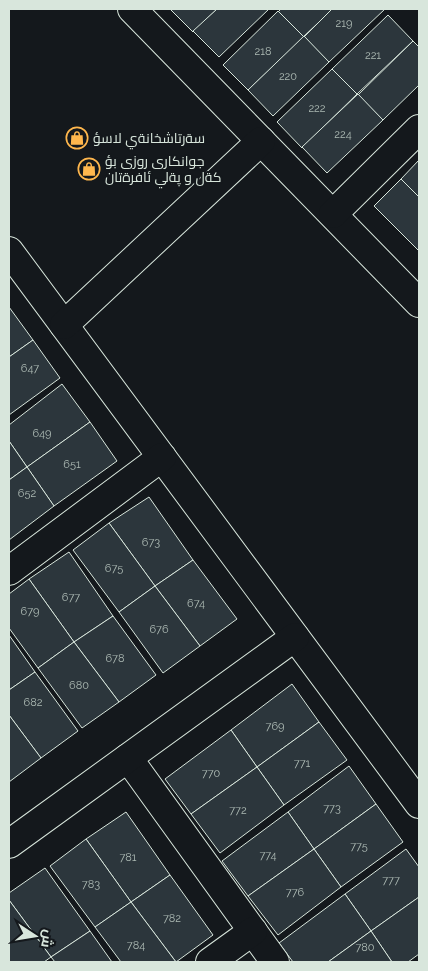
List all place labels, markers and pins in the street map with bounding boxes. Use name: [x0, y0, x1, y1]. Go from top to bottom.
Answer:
shop icon: سةرتاشخانةي لاسؤ: [65, 126, 89, 150]
place label: سةرتاشخانةي لاسؤ: [93, 130, 205, 150]
place label: جوانكارى روزى بؤ كةل و پةلي ئافرةتان: [105, 153, 222, 189]
shop icon: جوانكارى روزى بؤ كةل و پةلي ئافرةتان: [77, 157, 101, 181]

